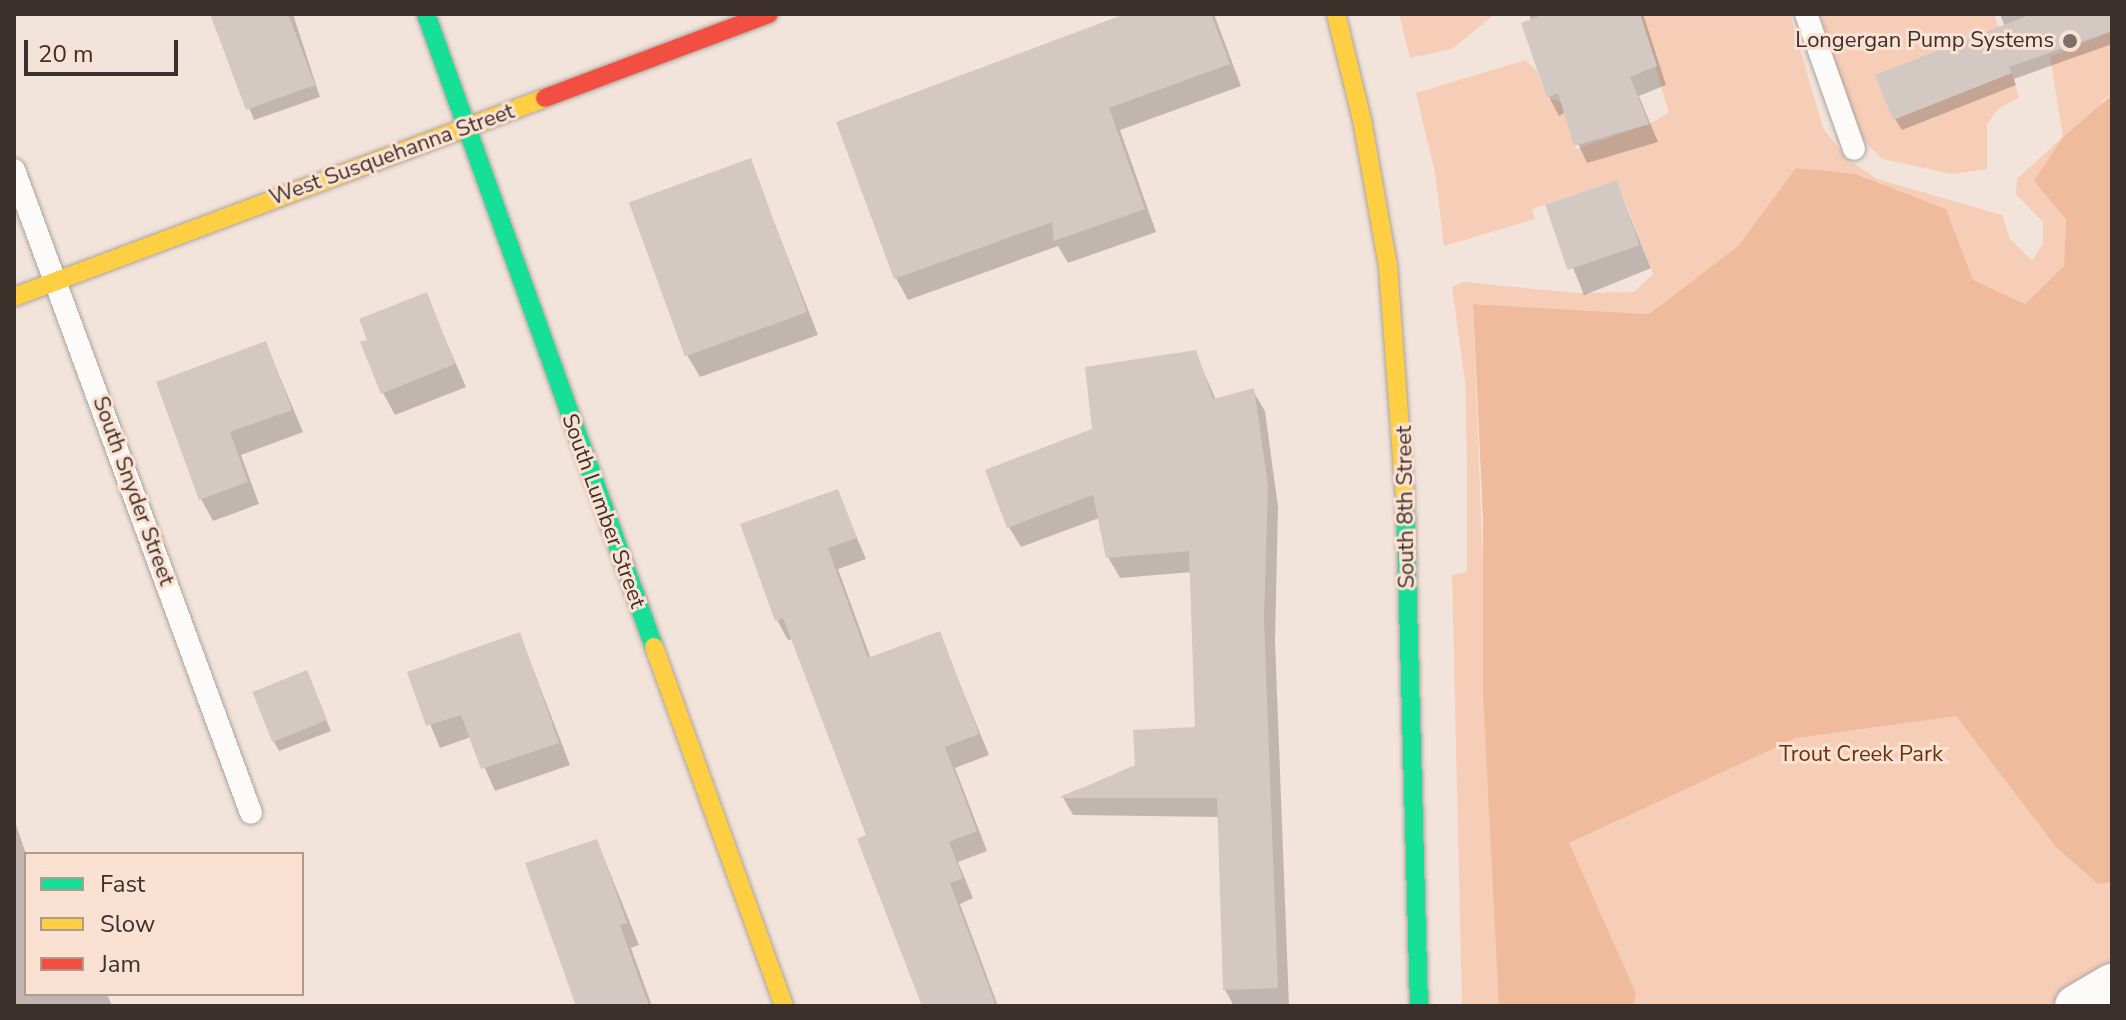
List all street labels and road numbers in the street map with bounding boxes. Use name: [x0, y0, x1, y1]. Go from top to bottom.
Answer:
street label: West Susquehanna Street: [266, 98, 518, 212]
street label: South Snyder Street: [87, 393, 179, 589]
street label: South Lumber Street: [556, 410, 650, 612]
street label: South 8th Street: [1391, 425, 1421, 589]

